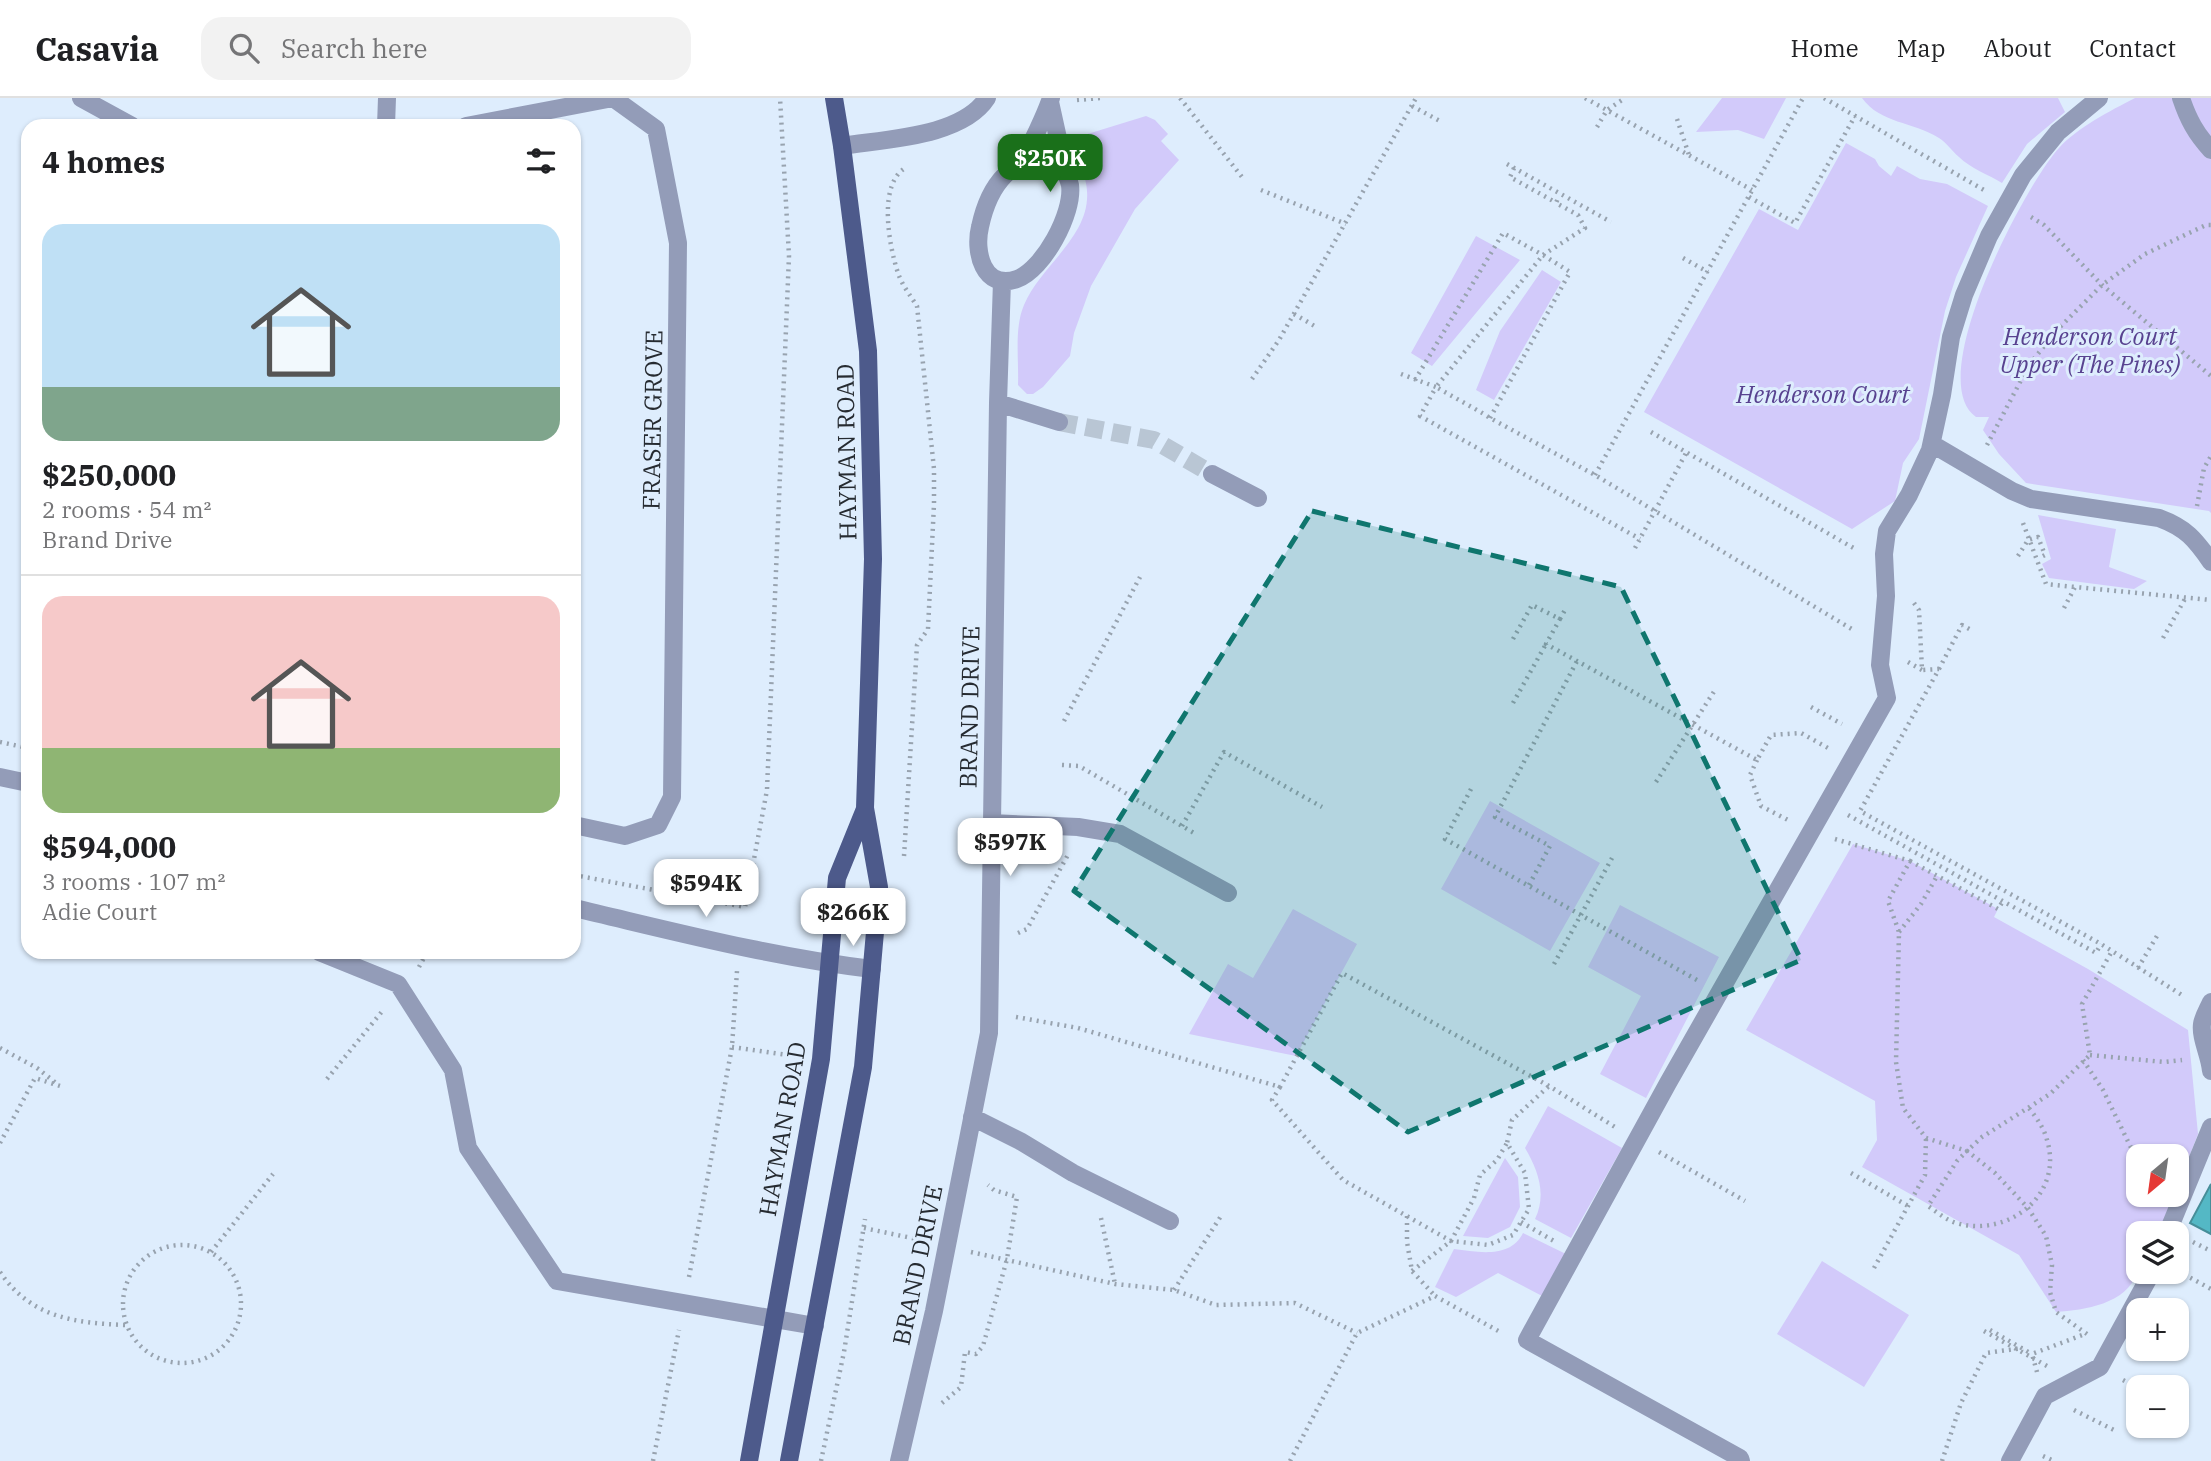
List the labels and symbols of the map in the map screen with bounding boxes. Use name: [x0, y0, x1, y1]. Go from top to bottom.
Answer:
pin: $250K: [1001, 134, 1099, 194]
park label: Henderson Court Upper (The Pines): [1999, 320, 2181, 380]
street label: FRASER GROVE: [634, 330, 670, 510]
street label: HAYMAN ROAD: [828, 363, 864, 541]
park label: Henderson Court: [1735, 378, 1911, 410]
street label: BRAND DRIVE: [952, 625, 986, 789]
pin: $597K: [961, 818, 1059, 878]
pin: $594K: [657, 860, 755, 919]
pin: $266K: [804, 888, 902, 948]
street label: HAYMAN ROAD: [751, 1039, 813, 1219]
north arrow: [2126, 1144, 2189, 1208]
street label: BRAND DRIVE: [884, 1182, 950, 1348]

